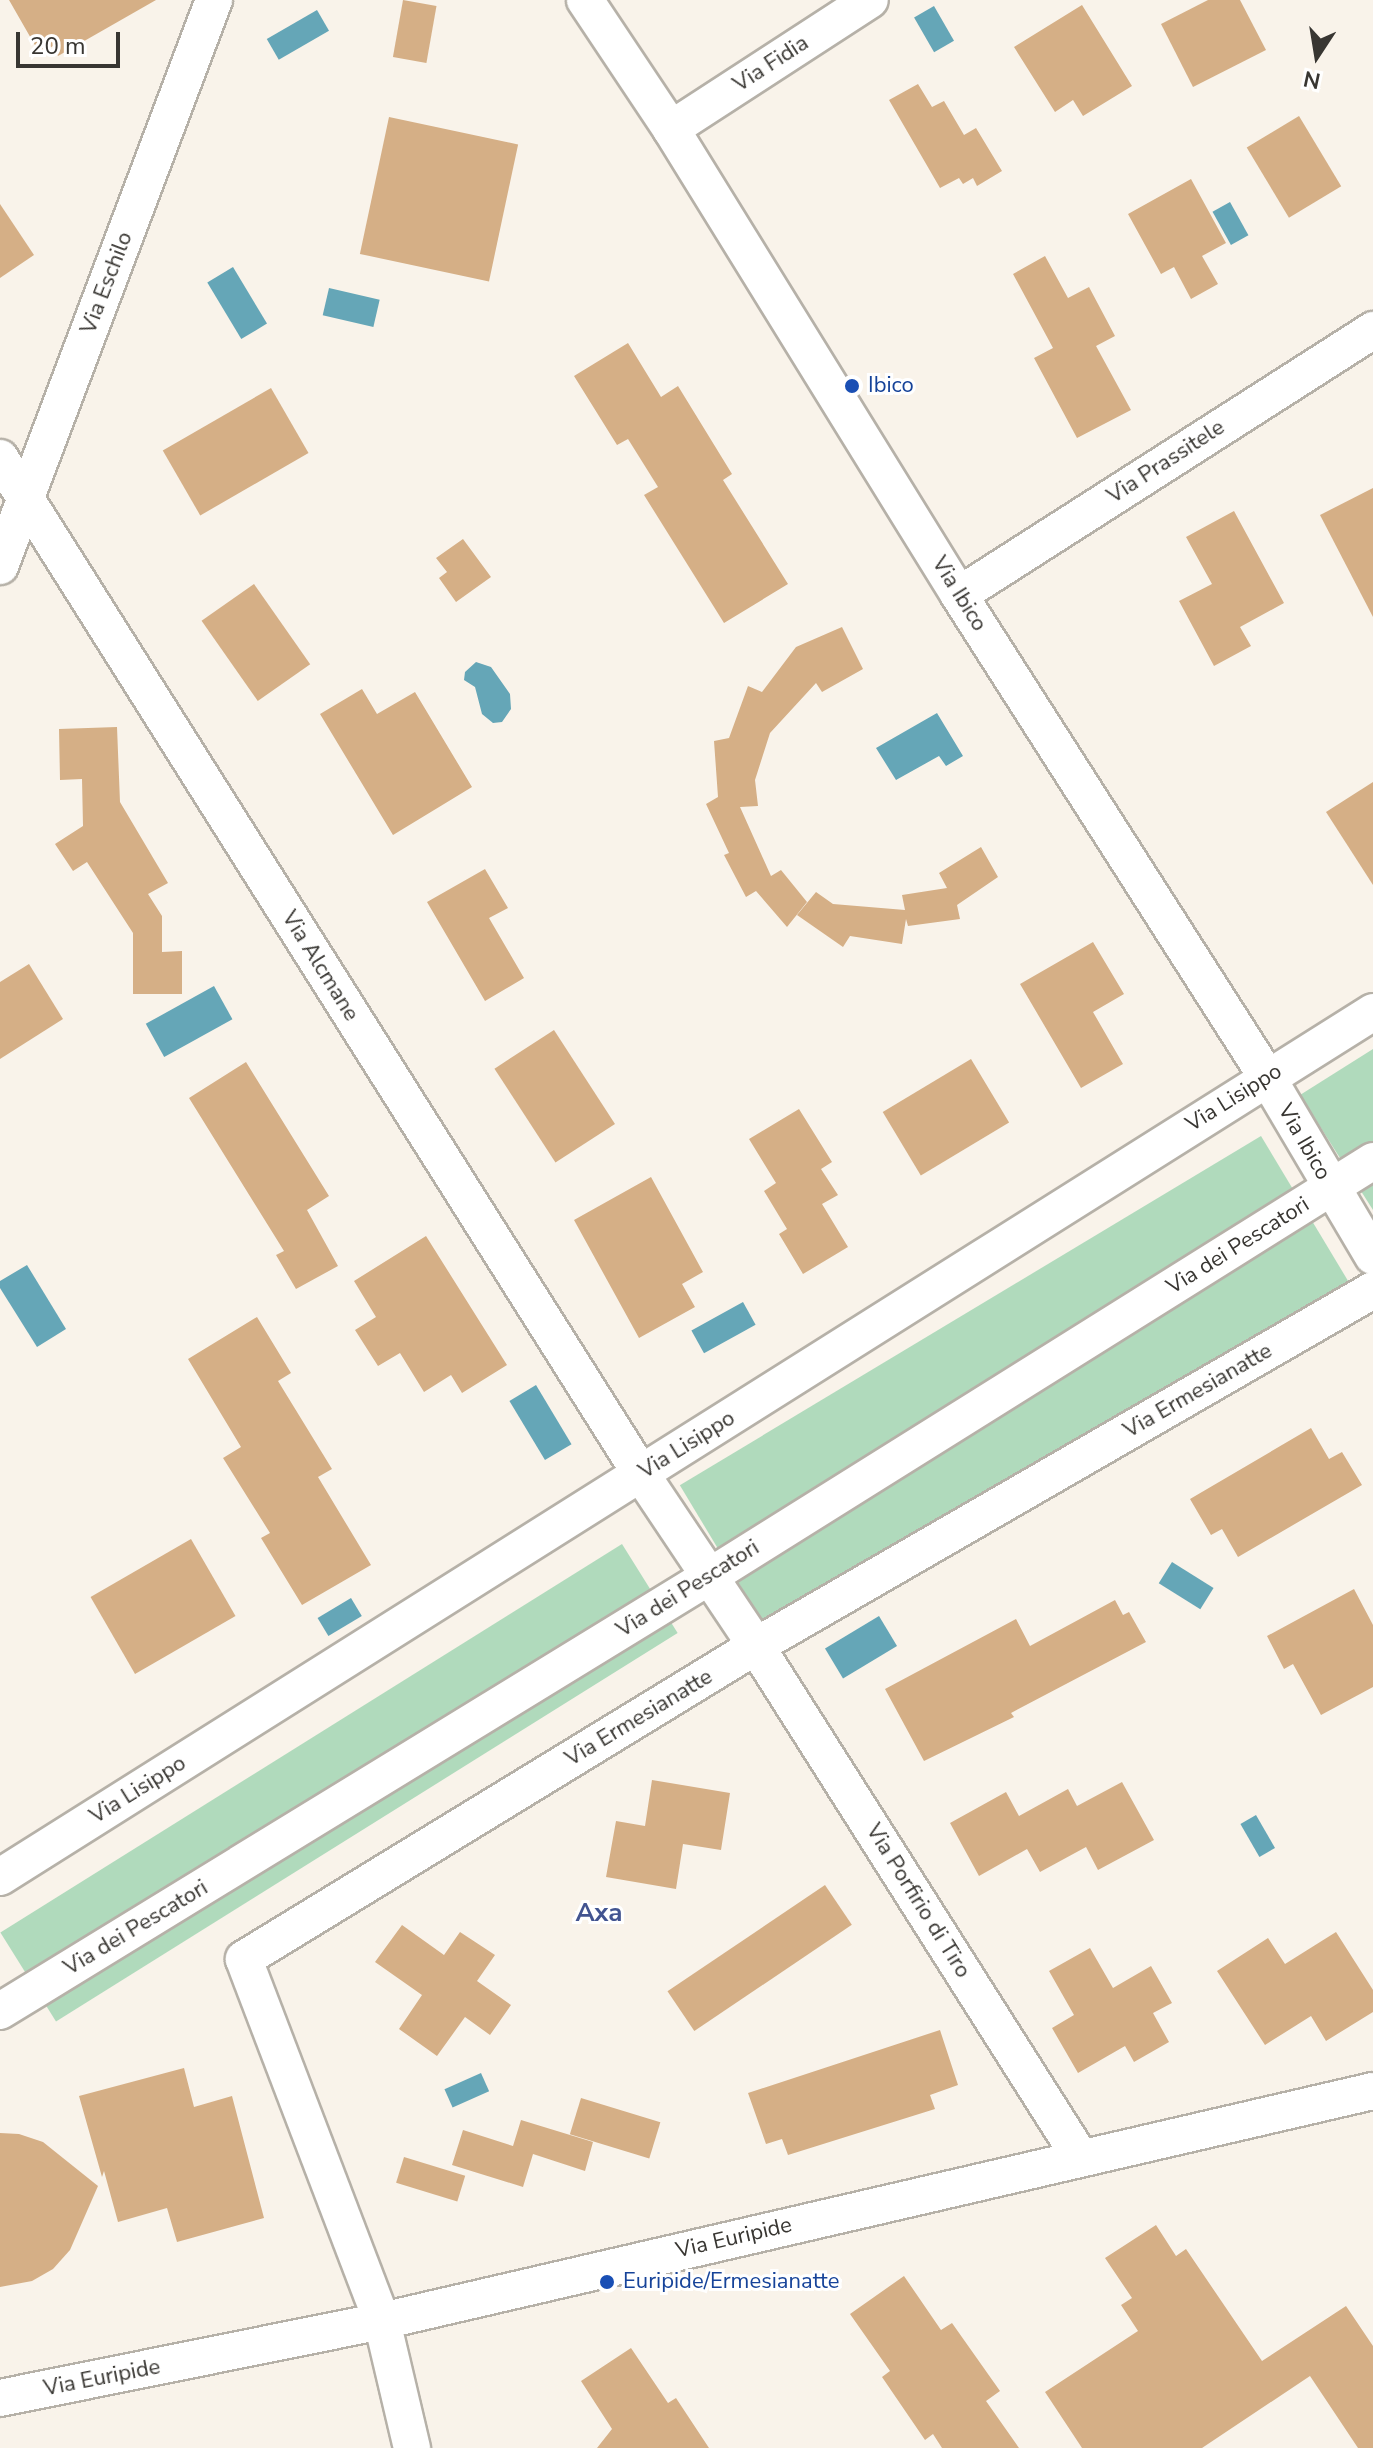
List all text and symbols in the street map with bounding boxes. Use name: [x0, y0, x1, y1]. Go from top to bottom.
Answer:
scale bar: [20, 16, 124, 66]
north arrow: [1277, 16, 1357, 96]
text: 20 m: [30, 30, 86, 62]
street label: Via Fidia: [728, 30, 814, 98]
text: N: [1301, 63, 1323, 96]
street label: Via Eschilo: [75, 228, 139, 338]
place label: Ibico: [868, 373, 914, 399]
marker: Ibico: [843, 377, 861, 395]
street label: Via Prassitele: [1102, 414, 1230, 510]
street label: Via Ibico: [926, 552, 992, 636]
street label: Via Alcmane: [276, 906, 364, 1026]
street label: Via Lisippo: [1181, 1058, 1287, 1138]
street label: Via Ibico: [1272, 1099, 1336, 1185]
street label: Via dei Pescatori: [1162, 1192, 1314, 1300]
street label: Via Ermesianatte: [1119, 1338, 1277, 1444]
street label: Via Lisippo: [634, 1405, 740, 1485]
street label: Via dei Pescatori: [612, 1535, 764, 1643]
street label: Via Ermesianatte: [561, 1664, 717, 1772]
street label: Via Lisippo: [85, 1750, 191, 1830]
street label: Via Porfirio di Tiro: [860, 1819, 976, 1983]
street label: Via dei Pescatori: [59, 1875, 213, 1981]
district label: Axa: [575, 1897, 623, 1929]
street label: Via Euripide: [673, 2212, 795, 2264]
place label: Euripide/Ermesianatte: [623, 2269, 839, 2295]
marker: Euripide/Ermesianatte: [598, 2273, 616, 2291]
street label: Via Euripide: [41, 2354, 163, 2402]

